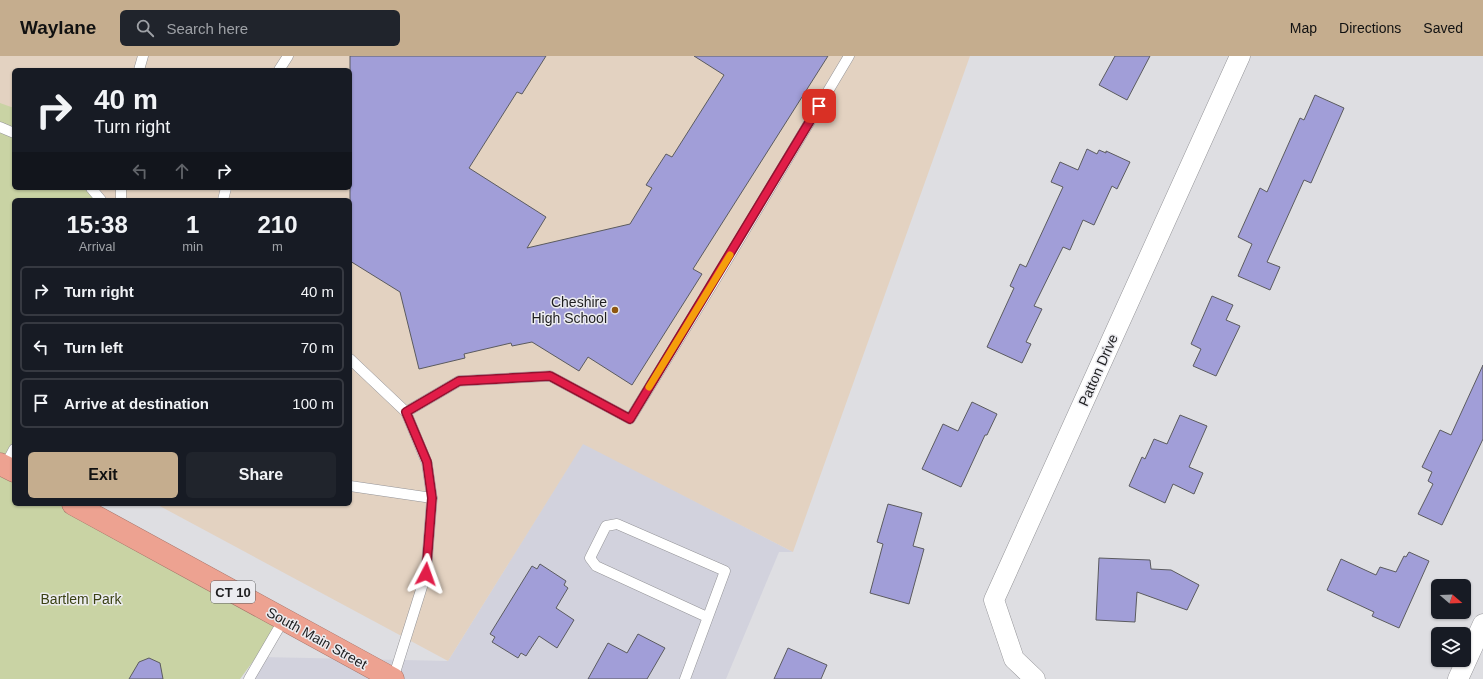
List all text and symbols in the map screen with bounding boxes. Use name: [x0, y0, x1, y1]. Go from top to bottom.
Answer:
search box: [120, 10, 400, 46]
text: Waylane: [20, 17, 96, 38]
icon: search: [134, 17, 156, 39]
text: Search here: [166, 20, 248, 37]
text: Map: [1290, 20, 1317, 36]
text: Directions: [1339, 20, 1401, 36]
text: Saved: [1423, 20, 1463, 36]
icon: right: [28, 84, 80, 136]
text: 40 m: [94, 84, 158, 115]
pin: [802, 89, 836, 123]
icon: arrive: [808, 95, 830, 117]
text: Turn right: [94, 117, 170, 137]
icon: left: [129, 160, 151, 182]
icon: ahead: [171, 160, 193, 182]
icon: right: [213, 160, 235, 182]
text: 15:38: [66, 211, 128, 238]
text: 1: [186, 211, 199, 238]
text: 210: [258, 211, 298, 238]
text: Arrival: [79, 239, 116, 254]
text: min: [182, 239, 203, 254]
text: m: [272, 239, 283, 254]
icon: right: [30, 280, 52, 302]
text: Turn right: [64, 283, 134, 300]
text: 40 m: [301, 283, 334, 300]
place label: Cheshire High School: [532, 294, 607, 326]
marker: Cheshire High School: [610, 305, 620, 315]
street label: Patton Drive: [1075, 331, 1121, 408]
icon: left: [30, 336, 52, 358]
text: Turn left: [64, 339, 123, 356]
text: 70 m: [301, 339, 334, 356]
icon: arrive: [30, 392, 52, 414]
text: Arrive at destination: [64, 395, 209, 412]
text: 100 m: [292, 395, 334, 412]
button: Exit: [28, 452, 178, 498]
button: Share: [186, 452, 336, 498]
position arrow: [405, 553, 447, 595]
north arrow: [1431, 579, 1471, 619]
map controls: [1431, 579, 1471, 667]
road number: CT 10: [211, 581, 255, 603]
park label: Bartlem Park: [41, 591, 122, 607]
street label: South Main Street: [264, 604, 370, 672]
button: layers: [1431, 627, 1471, 667]

